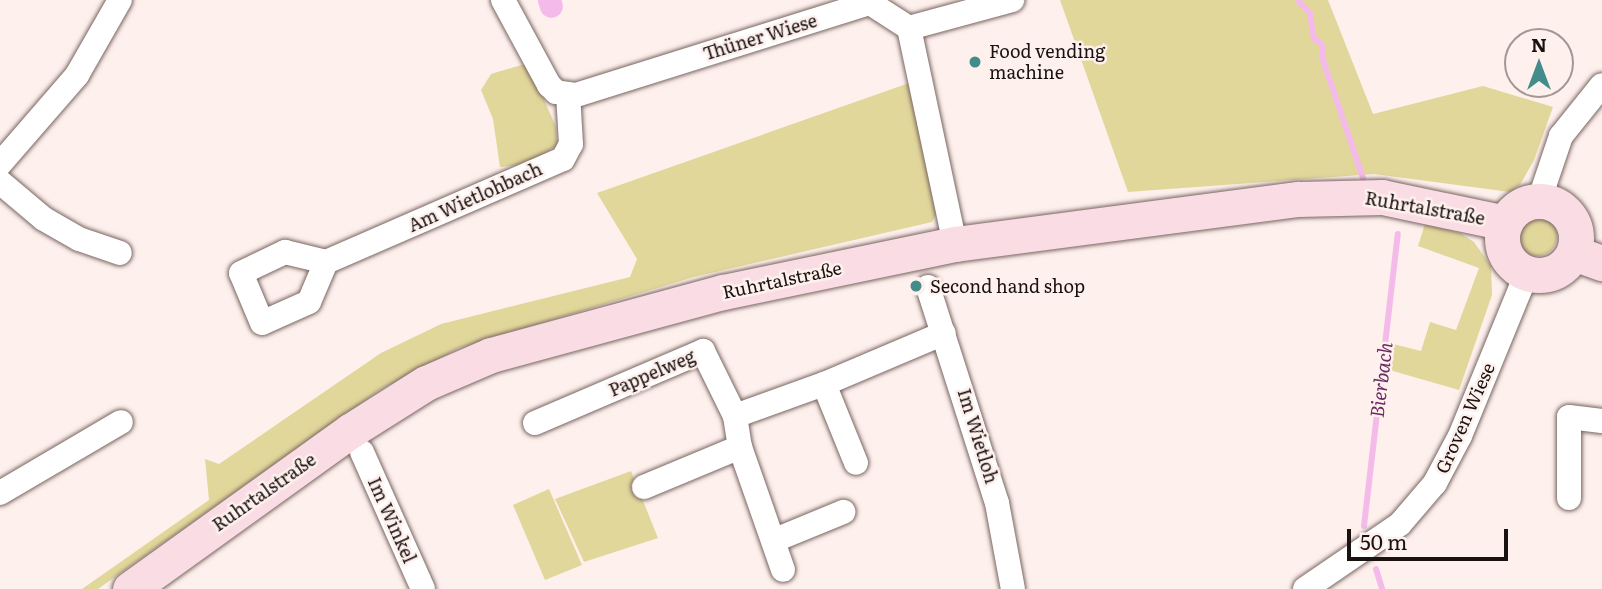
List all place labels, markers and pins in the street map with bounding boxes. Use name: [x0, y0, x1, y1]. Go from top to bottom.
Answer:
place label: Food vending machine: [989, 41, 1105, 84]
marker: Food vending machine: [967, 54, 983, 70]
place label: Second hand shop: [930, 275, 1085, 297]
marker: Second hand shop: [908, 278, 924, 294]

